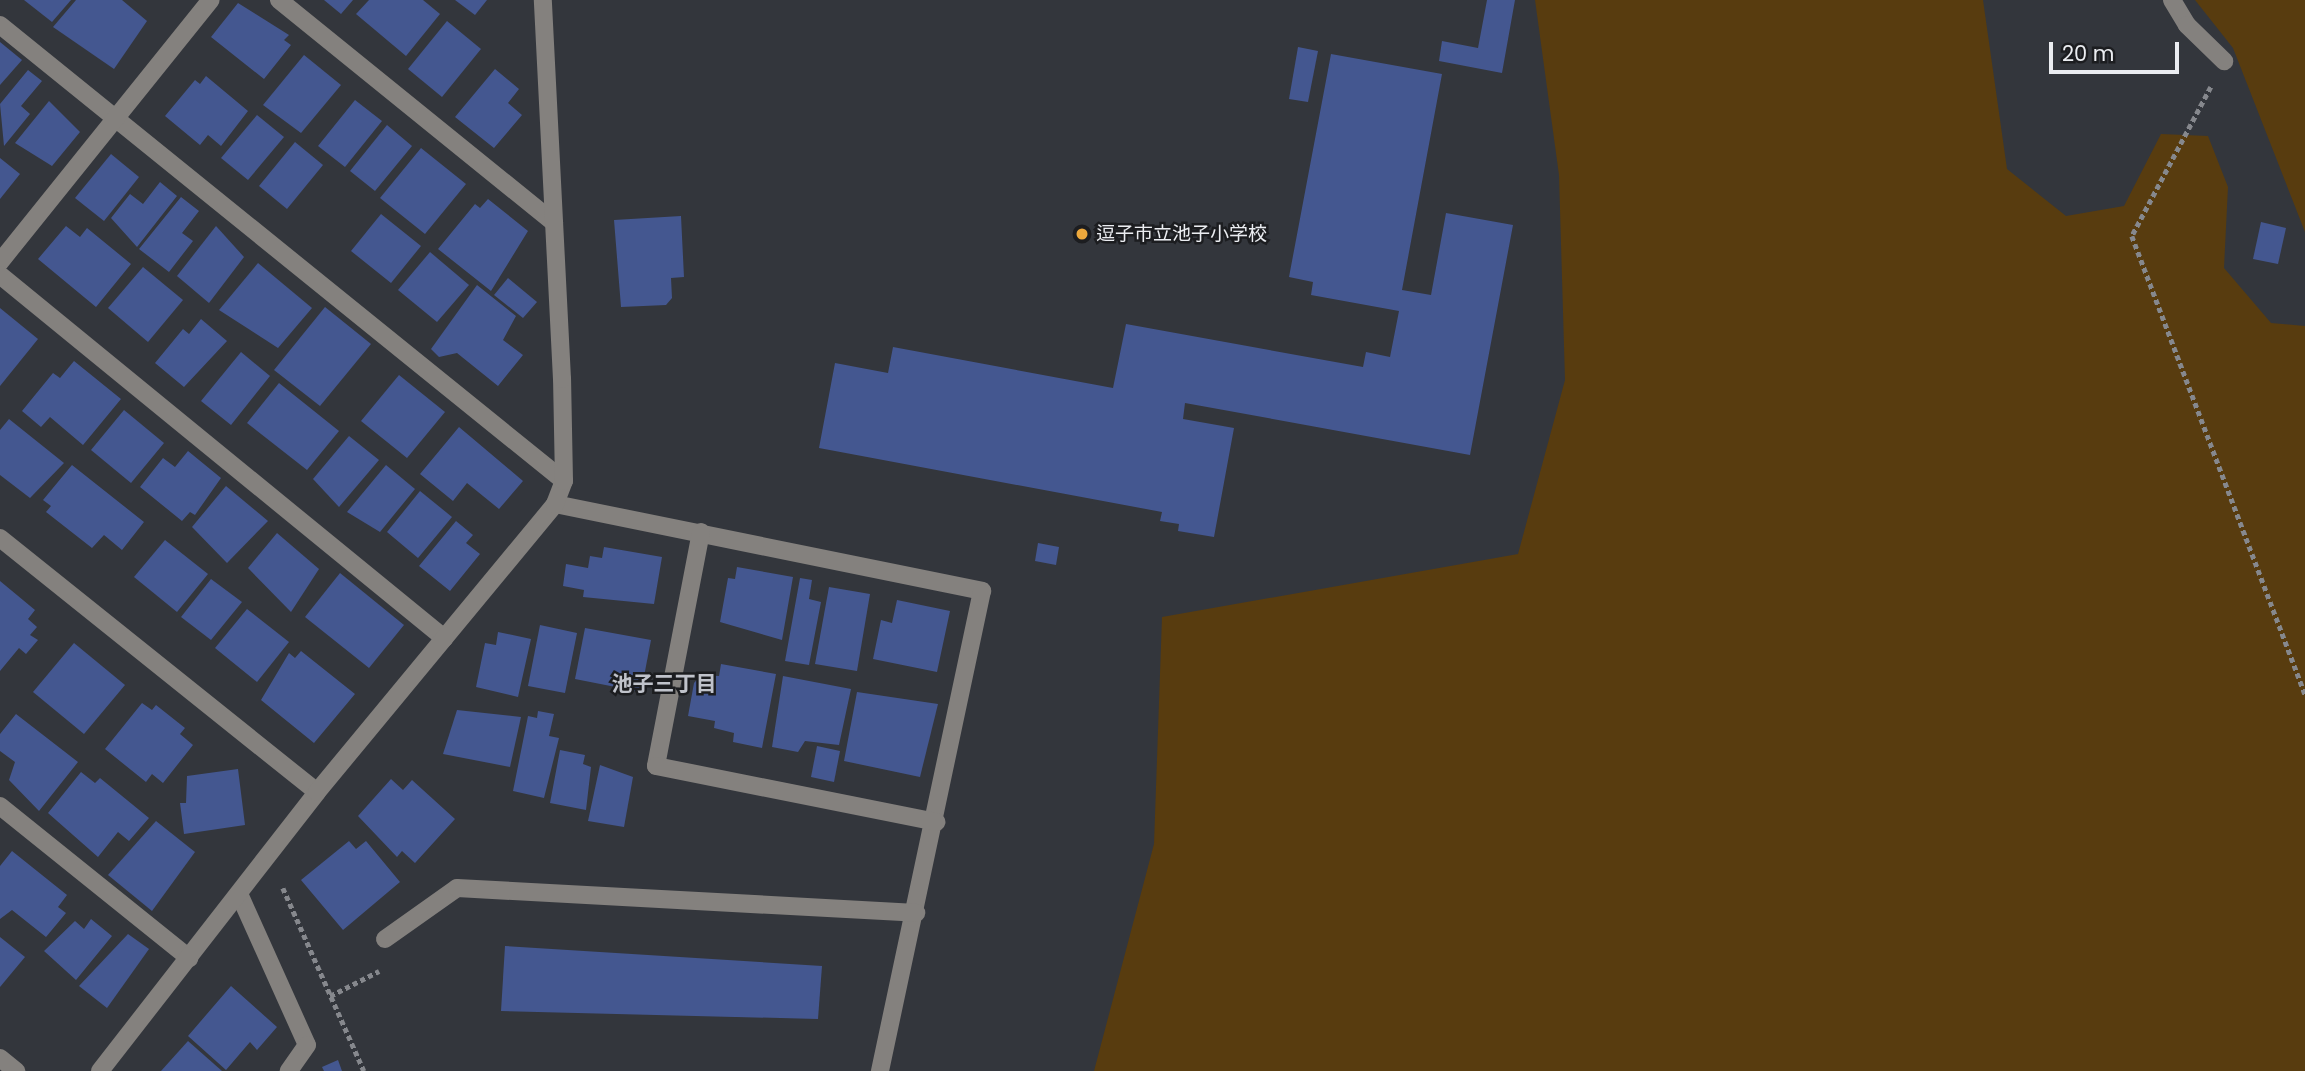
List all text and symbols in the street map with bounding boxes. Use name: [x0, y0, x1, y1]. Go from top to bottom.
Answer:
scale bar: [2053, 28, 2182, 72]
text: 20 m: [2062, 39, 2115, 68]
place label: 逗子市立池子小学校: [1096, 223, 1267, 245]
marker: 逗子市立池子小学校: [1074, 226, 1090, 242]
district label: 池子三丁目: [612, 671, 716, 697]

